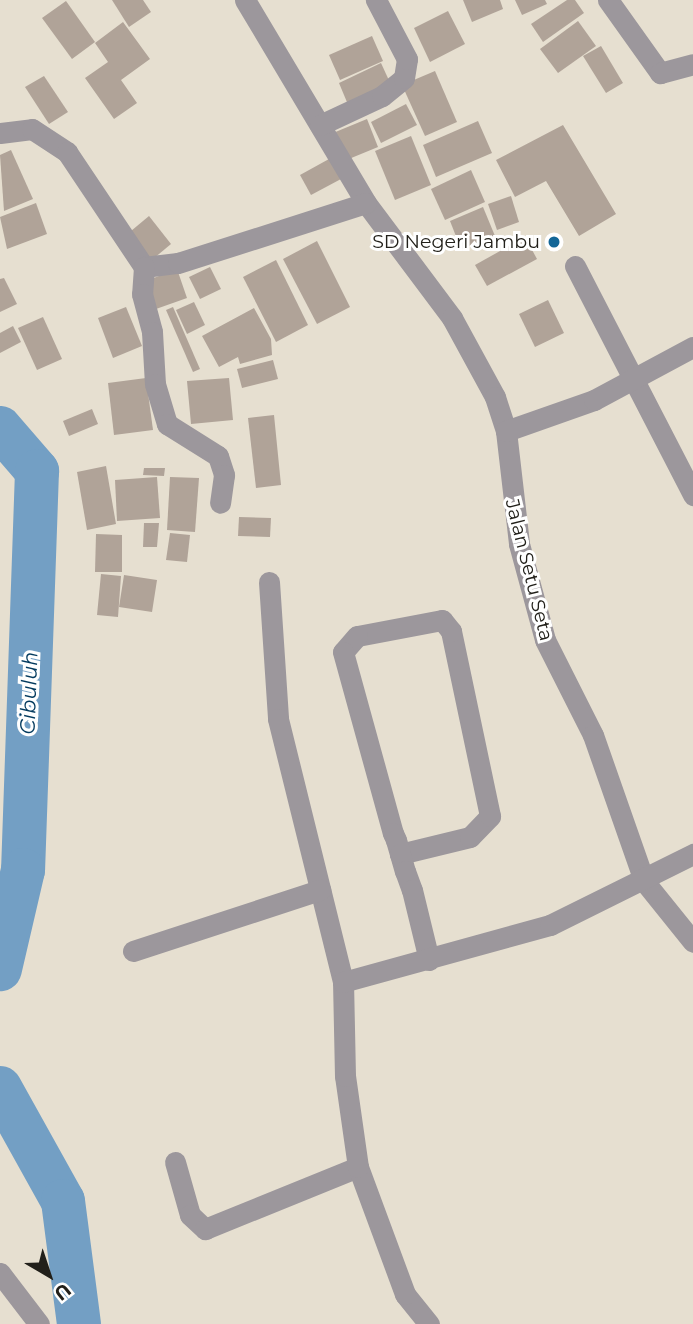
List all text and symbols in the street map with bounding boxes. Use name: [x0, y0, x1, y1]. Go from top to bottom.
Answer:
place label: SD Negeri Jambu: [372, 231, 540, 253]
marker: SD Negeri Jambu: [546, 234, 562, 250]
street label: Jalan Setu Seta: [500, 497, 558, 643]
water label: Cibuluh: [15, 651, 43, 735]
north arrow: [14, 1240, 84, 1310]
text: U: [49, 1278, 76, 1305]

